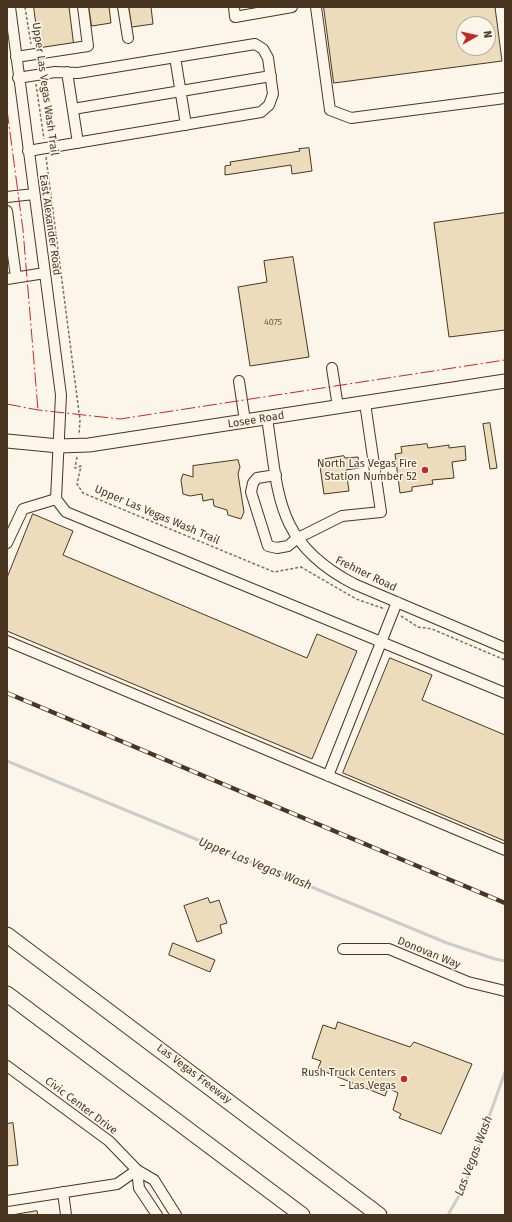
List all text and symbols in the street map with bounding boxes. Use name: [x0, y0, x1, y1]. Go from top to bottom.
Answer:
north arrow: [456, 16, 496, 56]
street label: Upper Las Vegas Wash Trail: [29, 21, 61, 157]
text: N: [480, 30, 494, 39]
street label: East Alexander Road: [36, 174, 64, 276]
house number: 4075: [264, 317, 282, 327]
street label: Losee Road: [227, 409, 285, 431]
place label: North Las Vegas Fire Station Number 52: [317, 457, 417, 483]
marker: North Las Vegas Fire Station Number 52: [420, 465, 430, 475]
street label: Upper Las Vegas Wash Trail: [92, 483, 222, 547]
street label: Frehner Road: [333, 554, 399, 594]
water label: Upper Las Vegas Wash: [196, 835, 314, 893]
street label: Donovan Way: [396, 934, 462, 972]
street label: Las Vegas Freeway: [154, 1042, 234, 1106]
place label: Rush Truck Centers – Las Vegas: [301, 1066, 396, 1092]
marker: Rush Truck Centers – Las Vegas: [399, 1074, 409, 1084]
street label: Civic Center Drive: [42, 1075, 120, 1137]
water label: Las Vegas Wash: [452, 1114, 496, 1198]

